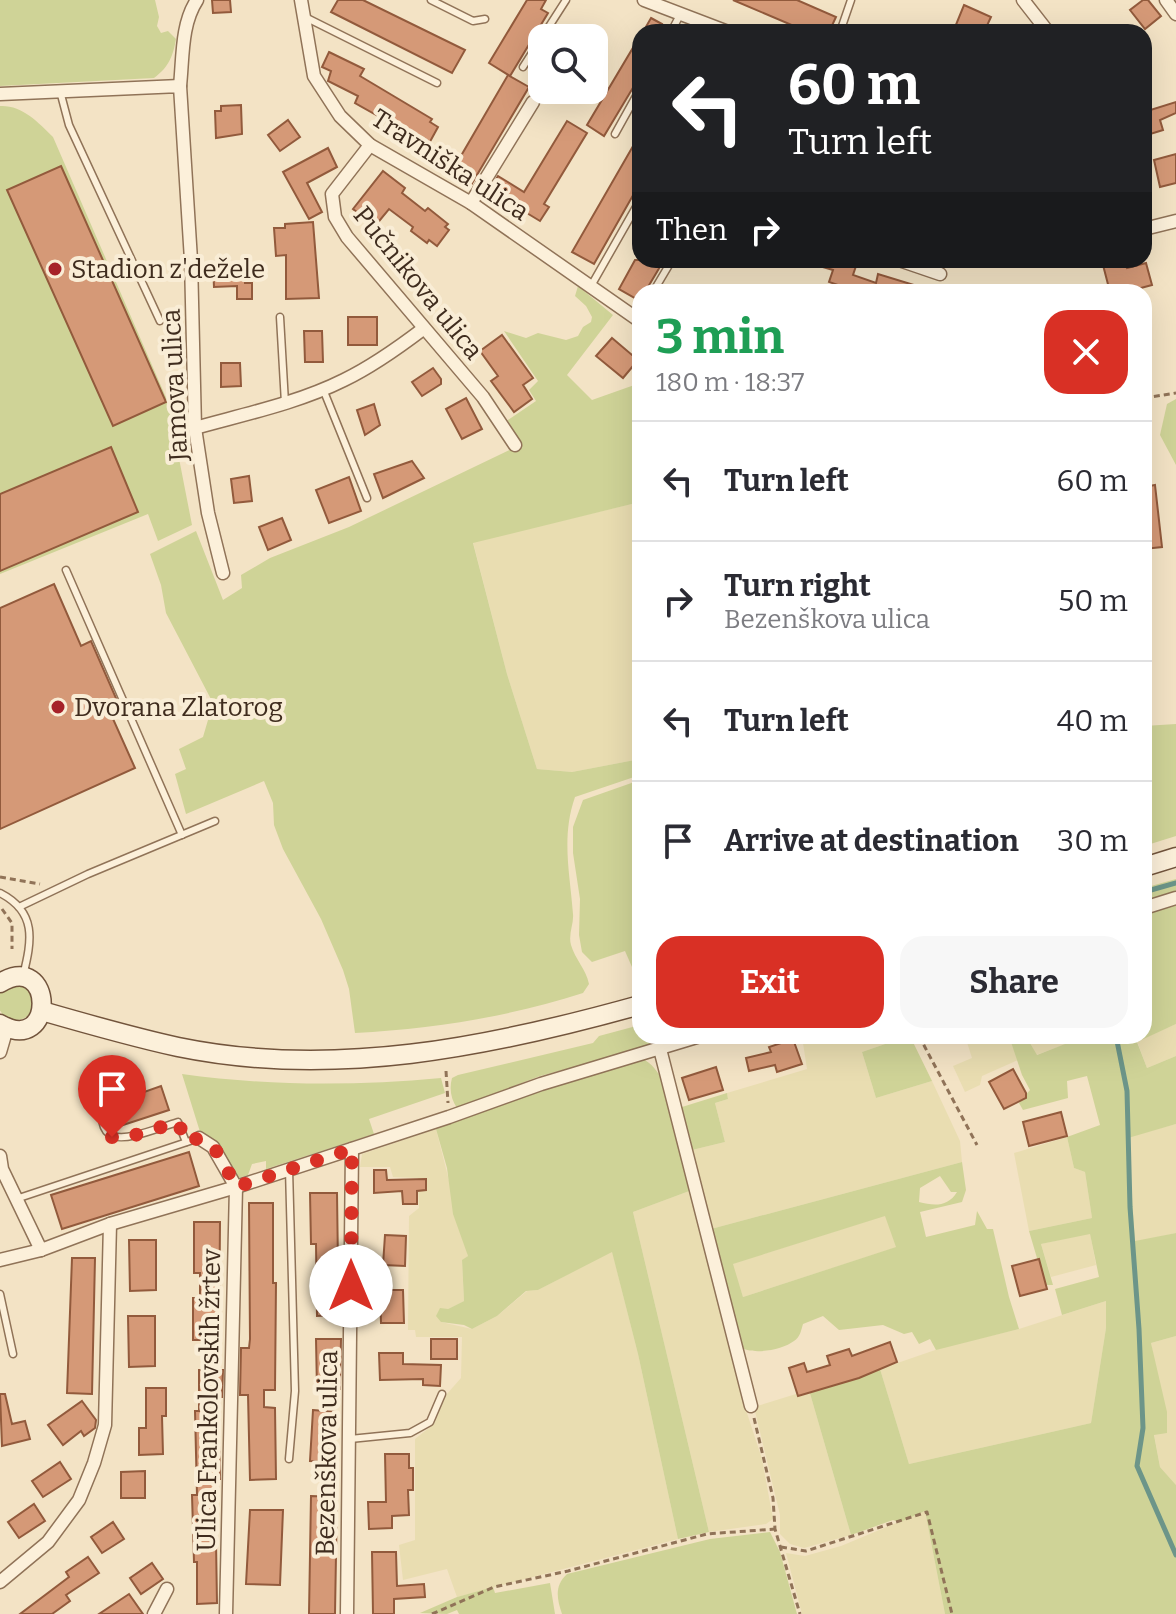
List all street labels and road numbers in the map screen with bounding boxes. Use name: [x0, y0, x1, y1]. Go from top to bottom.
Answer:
street label: Travniška ulica: [366, 103, 534, 227]
street label: Pučnikova ulica: [347, 200, 489, 366]
street label: Jamova ulica: [156, 308, 195, 463]
street label: Ulica Frankolovskih žrtev: [191, 1248, 227, 1552]
street label: Bezenškova ulica: [310, 1350, 344, 1556]

